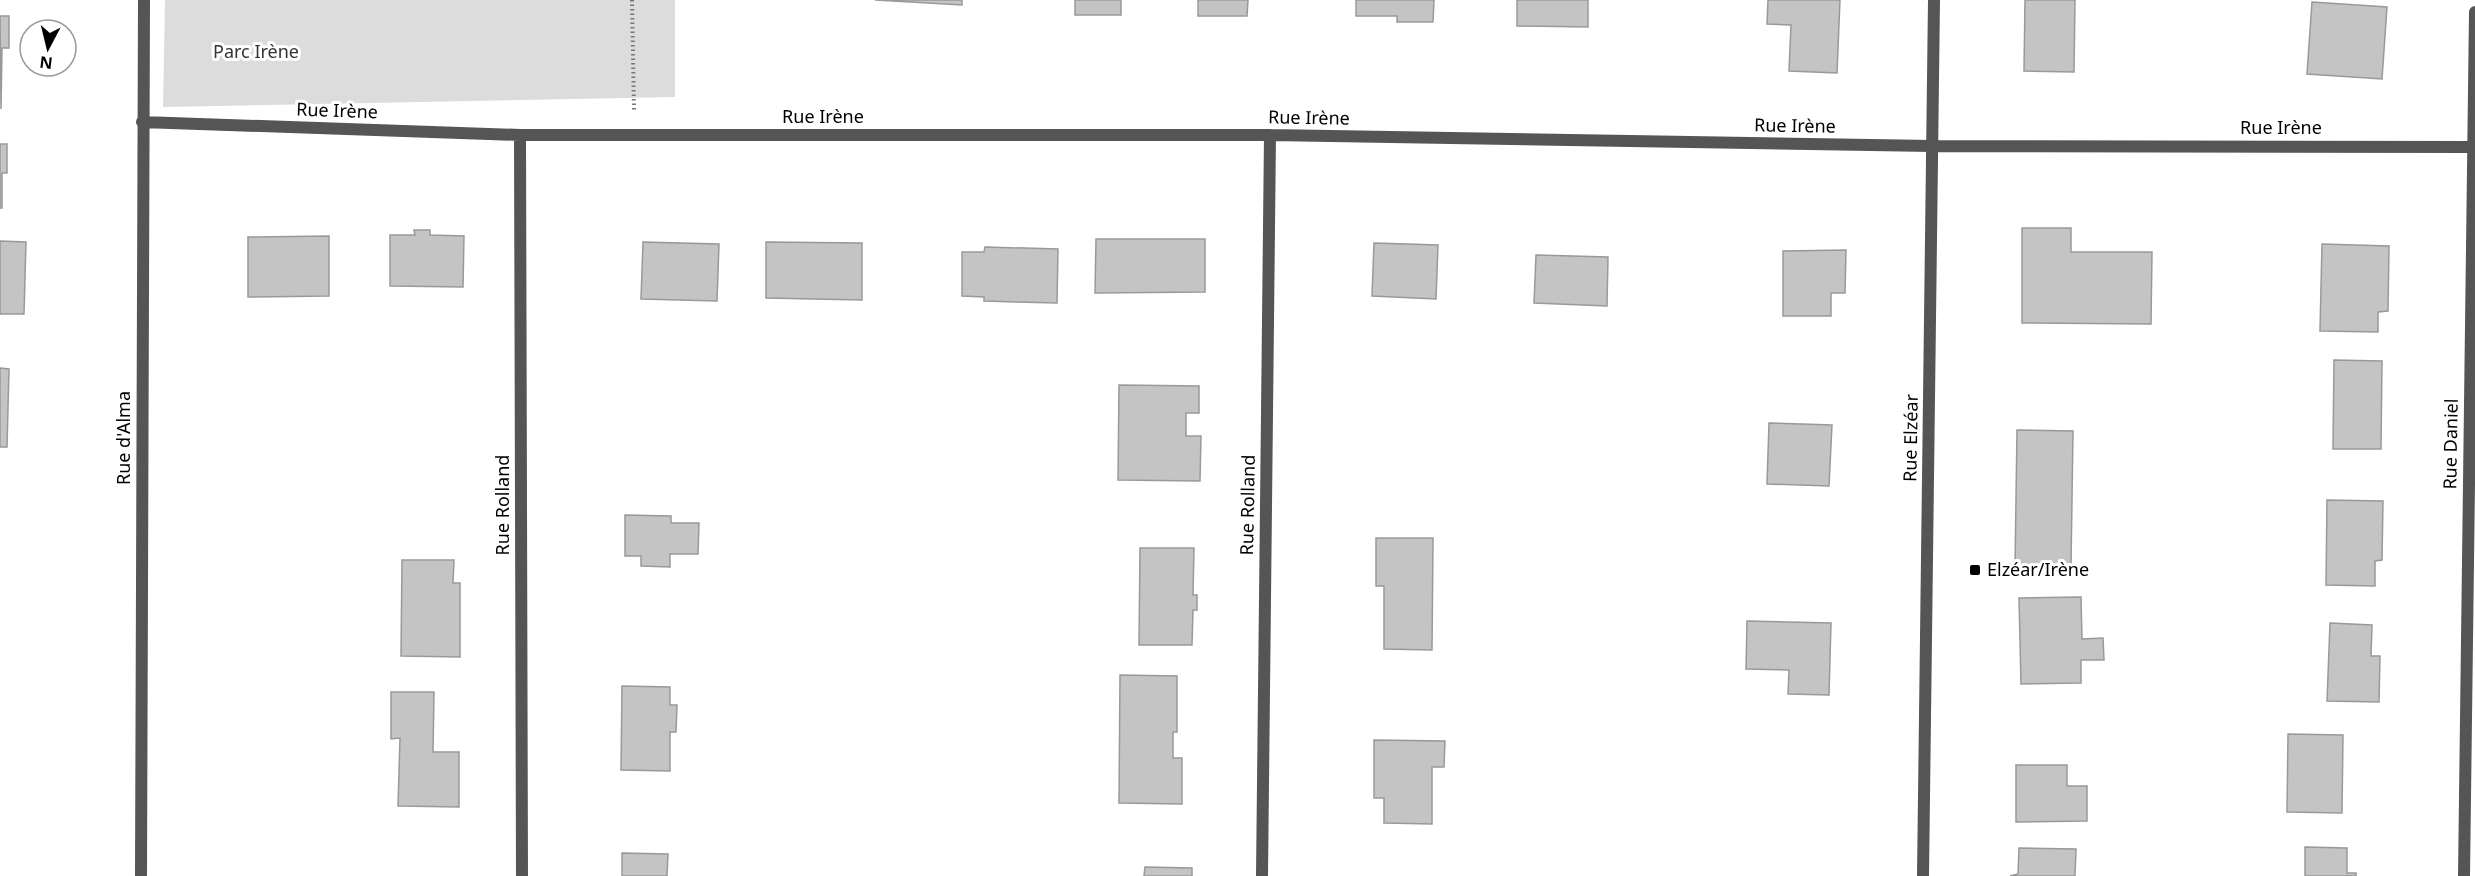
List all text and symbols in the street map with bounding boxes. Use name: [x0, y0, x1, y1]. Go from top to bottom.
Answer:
north arrow: [18, 18, 78, 78]
park label: Parc Irène: [213, 39, 299, 63]
text: N: [38, 51, 54, 75]
street label: Rue Irène: [296, 97, 378, 123]
street label: Rue Irène: [782, 104, 864, 128]
street label: Rue Irène: [1268, 104, 1350, 130]
street label: Rue Irène: [1754, 112, 1836, 138]
street label: Rue Irène: [2240, 115, 2322, 139]
street label: Rue d'Alma: [111, 391, 135, 485]
street label: Rue Elzéar: [1897, 393, 1923, 482]
street label: Rue Daniel: [2437, 398, 2463, 490]
street label: Rue Rolland: [1234, 454, 1260, 556]
street label: Rue Rolland: [490, 455, 514, 555]
place label: Elzéar/Irène: [1987, 557, 2089, 581]
marker: Elzéar/Irène: [1968, 563, 1982, 577]

